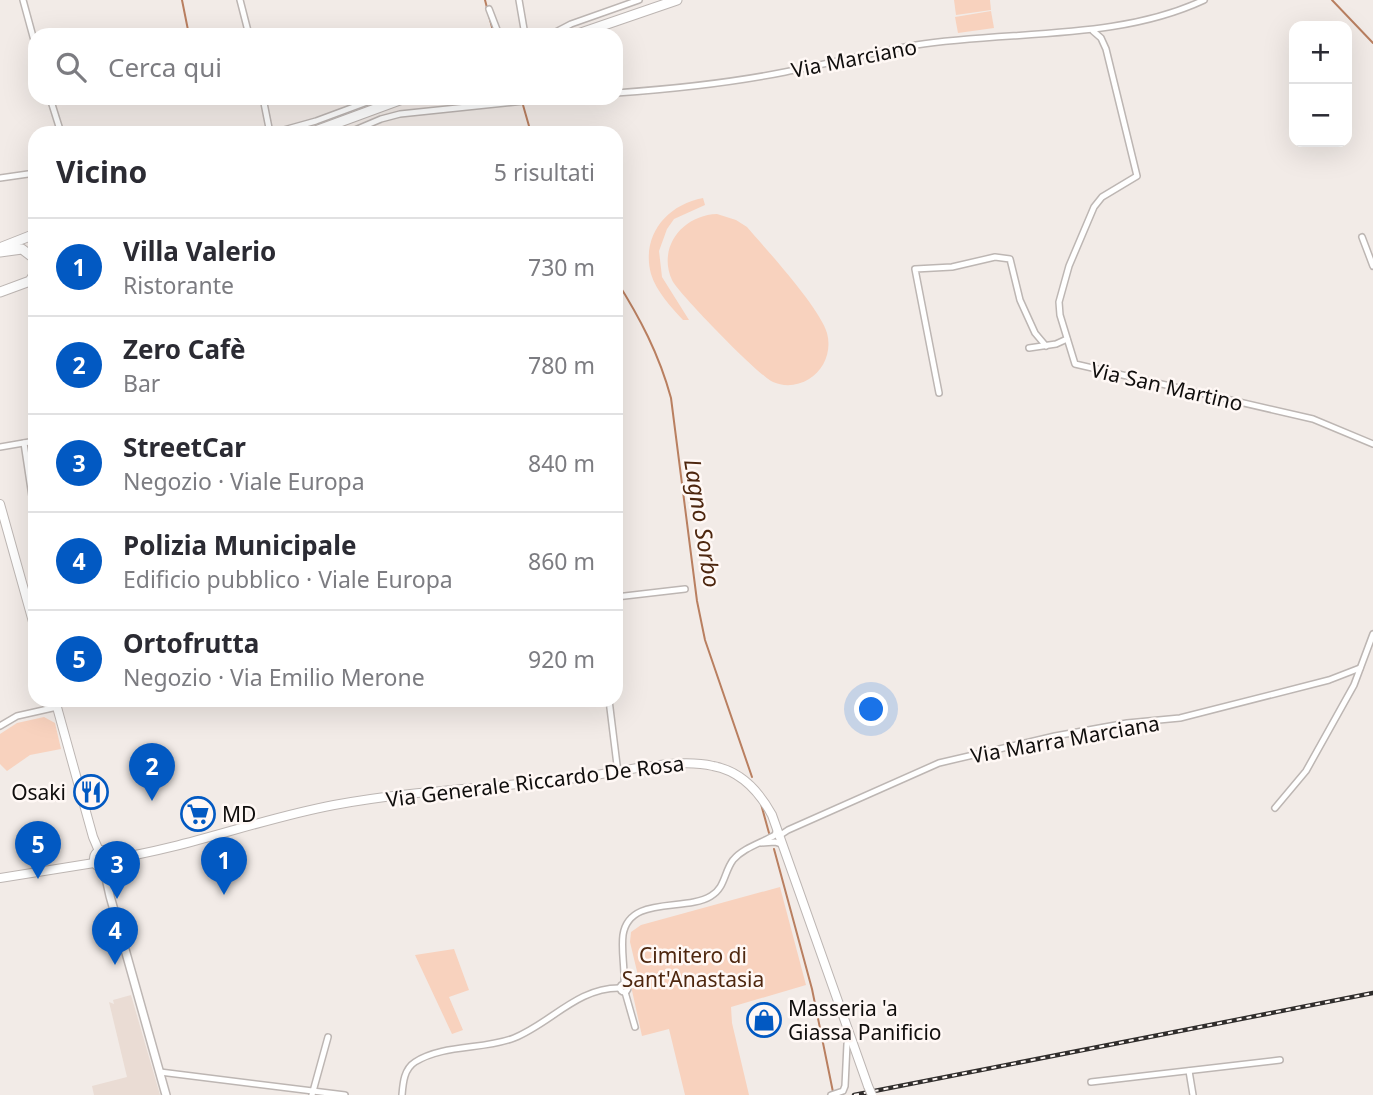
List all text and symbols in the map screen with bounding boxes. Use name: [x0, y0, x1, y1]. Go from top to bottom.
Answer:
map controls: [1289, 21, 1352, 147]
button: +: [1289, 21, 1352, 84]
search box: [28, 28, 623, 105]
street label: Via Marciano: [789, 32, 919, 84]
icon: search: [52, 48, 90, 86]
text: Cerca qui: [108, 49, 222, 85]
button: −: [1289, 84, 1352, 147]
text: Vicino: [56, 151, 147, 192]
text: 5 risultati: [494, 156, 595, 188]
text: Villa Valerio: [123, 233, 276, 269]
text: 1: [72, 251, 86, 283]
text: 730 m: [528, 251, 595, 283]
text: Ristorante: [123, 269, 234, 301]
text: Zero Cafè: [123, 331, 246, 367]
text: 2: [72, 349, 86, 381]
text: 780 m: [528, 349, 595, 381]
street label: Via San Martino: [1088, 355, 1246, 417]
text: Bar: [123, 367, 160, 399]
text: StreetCar: [123, 429, 246, 465]
text: 3: [72, 447, 86, 479]
text: 840 m: [528, 447, 595, 479]
water label: Lagno Sorbo: [677, 456, 729, 590]
text: Negozio · Viale Europa: [123, 465, 365, 497]
text: Polizia Municipale: [123, 527, 356, 563]
text: 4: [72, 545, 86, 577]
text: 860 m: [528, 545, 595, 577]
text: Edificio pubblico · Viale Europa: [123, 563, 453, 595]
text: Ortofrutta: [123, 625, 259, 661]
text: 5: [72, 643, 86, 675]
text: 920 m: [528, 643, 595, 675]
text: Negozio · Via Emilio Merone: [123, 661, 425, 693]
your location: [854, 692, 888, 726]
street label: Via Marra Marciana: [968, 709, 1162, 769]
pin: 2: [129, 743, 175, 801]
street label: Via Generale Riccardo De Rosa: [384, 749, 686, 813]
restaurant icon: Osaki: [72, 773, 110, 811]
place label: Osaki: [11, 778, 66, 806]
supermarket icon: MD: [179, 795, 217, 833]
place label: MD: [222, 800, 256, 828]
pin: 5: [15, 821, 61, 879]
pin: 1: [201, 837, 247, 895]
pin: 3: [94, 841, 140, 899]
pin: 4: [92, 907, 138, 965]
park label: Cimitero di Sant'Anastasia: [622, 941, 764, 993]
place label: Masseria 'a Giassa Panificio: [788, 994, 942, 1046]
shop icon: Masseria 'a Giassa Panificio: [745, 1001, 783, 1039]

